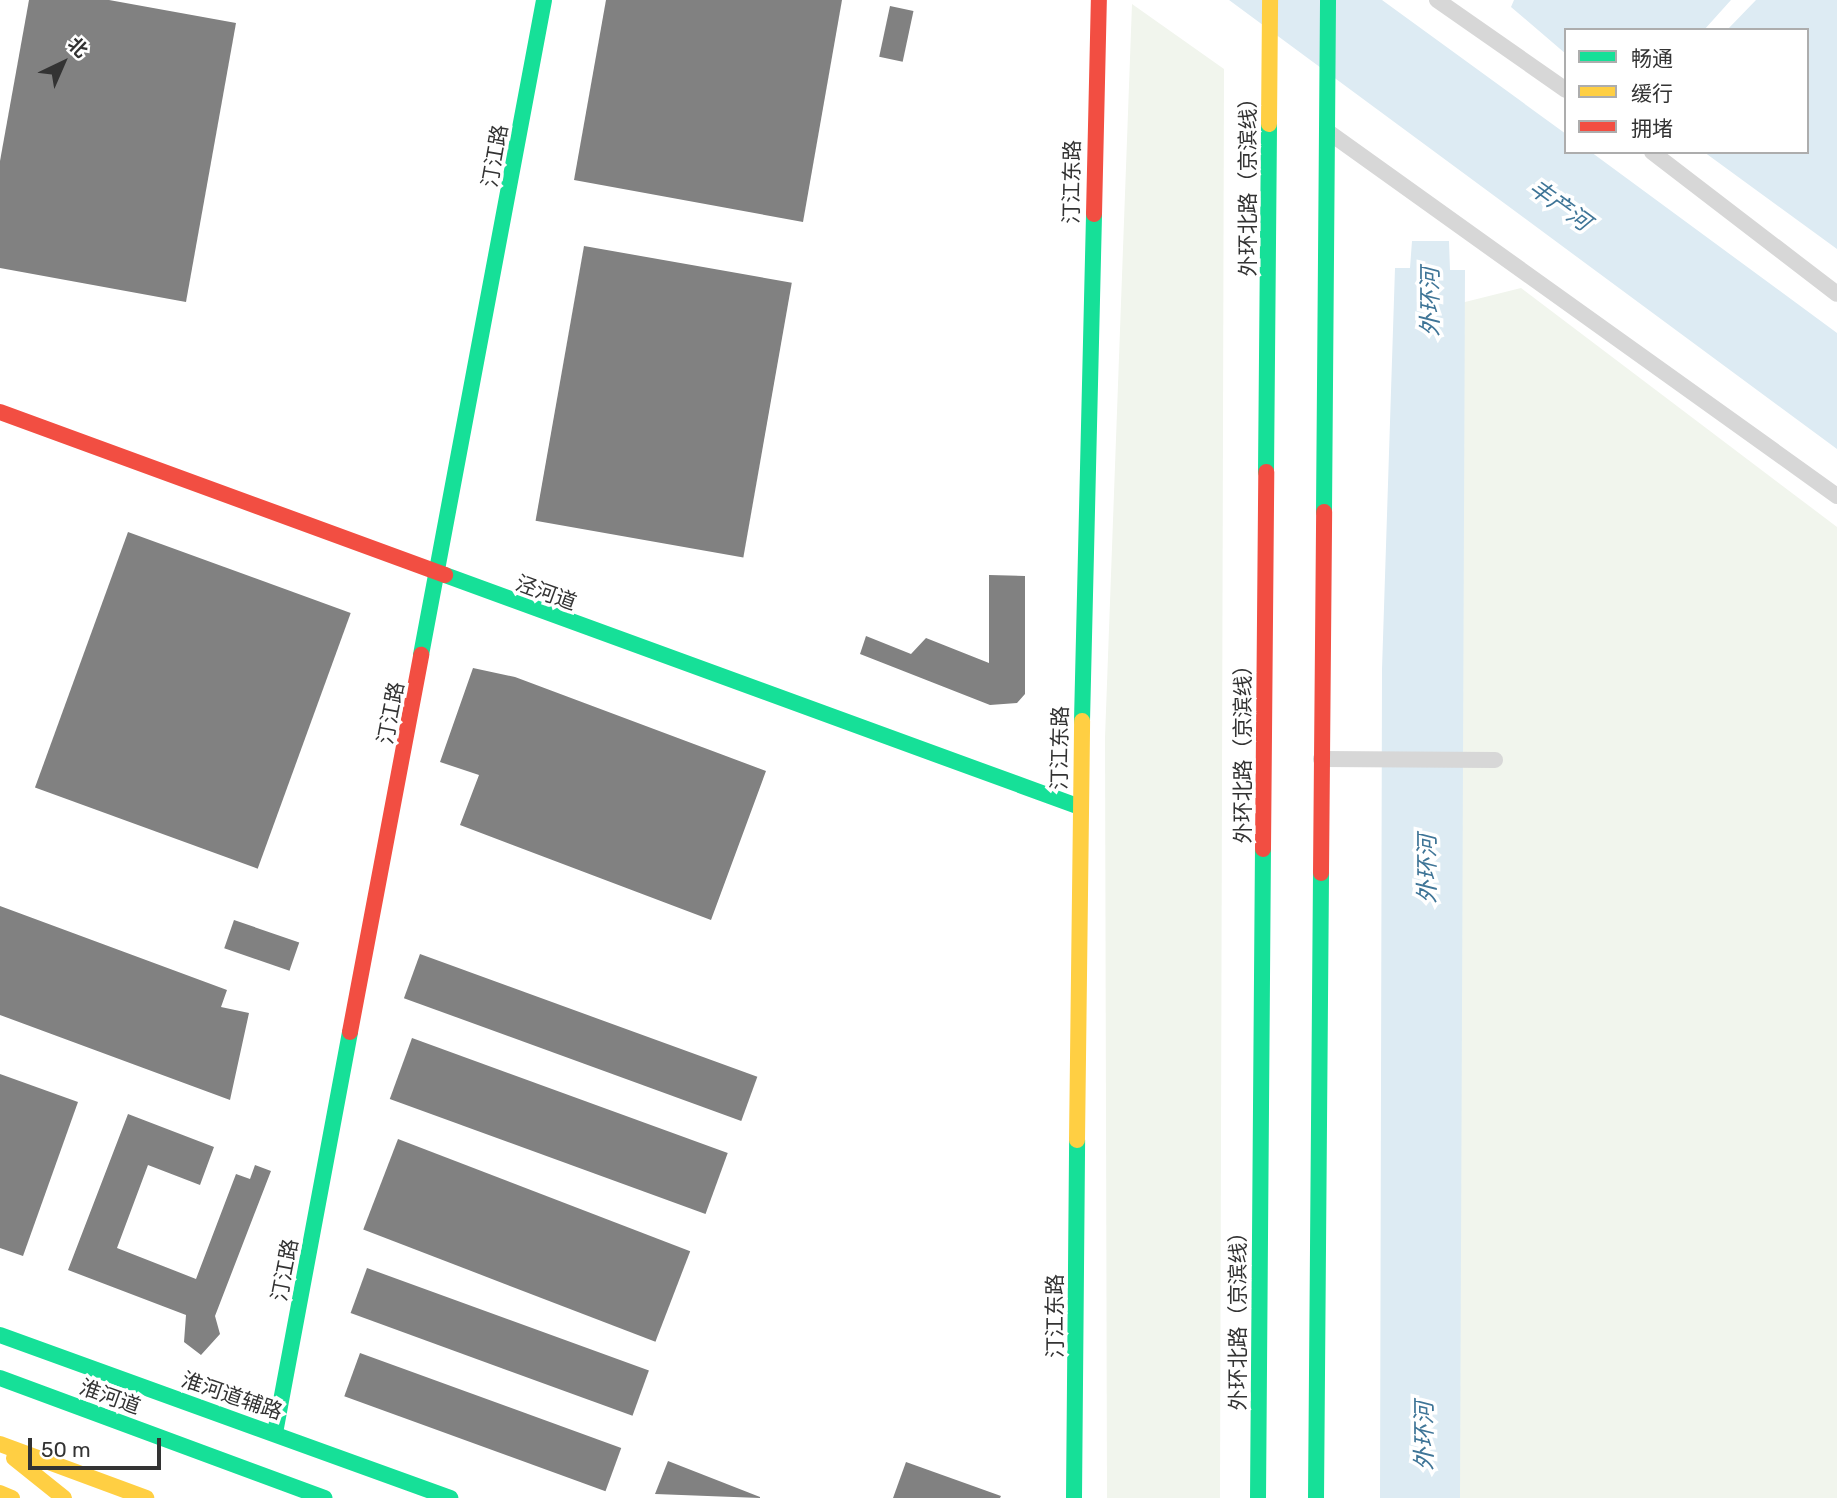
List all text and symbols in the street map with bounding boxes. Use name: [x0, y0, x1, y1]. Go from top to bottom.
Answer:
north arrow: [28, 28, 98, 98]
legend: [1564, 28, 1809, 154]
text: 北: [63, 33, 93, 62]
text: 畅通: [1631, 46, 1673, 71]
text: 缓行: [1631, 81, 1673, 106]
street label: 外环北路（京滨线）: [1235, 88, 1261, 276]
text: 拥堵: [1631, 116, 1673, 141]
street label: 汀江路: [477, 123, 513, 189]
street label: 汀江东路: [1059, 140, 1085, 224]
water label: 丰产河: [1524, 174, 1596, 236]
water label: 外环河: [1416, 268, 1444, 336]
street label: 泾河道: [512, 570, 580, 616]
street label: 外环北路（京滨线）: [1230, 655, 1256, 843]
street label: 汀江路: [373, 680, 409, 746]
street label: 汀江东路: [1047, 706, 1073, 790]
water label: 外环河: [1413, 835, 1441, 903]
street label: 外环北路（京滨线）: [1225, 1222, 1251, 1410]
street label: 汀江路: [267, 1237, 303, 1303]
street label: 汀江东路: [1042, 1274, 1068, 1358]
street label: 淮河道辅路: [178, 1367, 286, 1425]
street label: 淮河道: [76, 1374, 144, 1420]
water label: 外环河: [1410, 1402, 1438, 1470]
scale bar: [32, 1424, 164, 1468]
text: 50 m: [41, 1437, 91, 1462]

